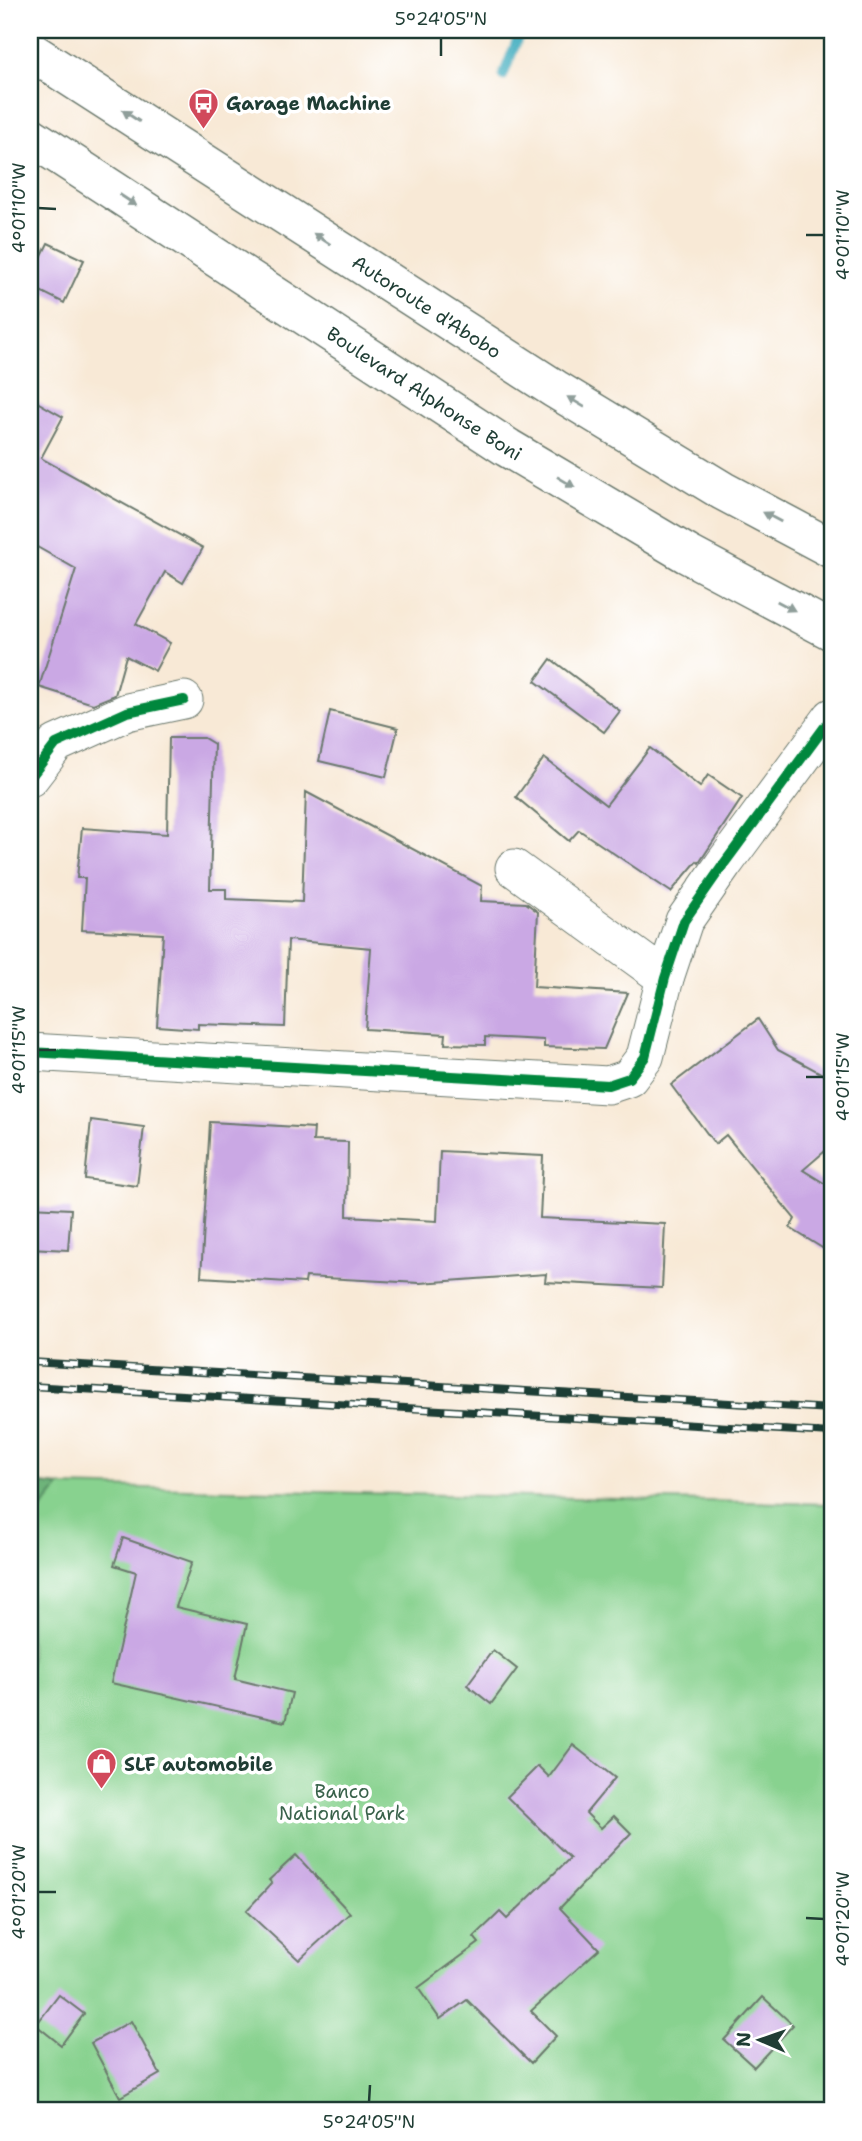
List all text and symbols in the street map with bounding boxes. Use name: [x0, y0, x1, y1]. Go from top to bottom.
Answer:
text: 5°24'05"N: [395, 7, 487, 31]
bus stop icon: Garage Machine: [186, 86, 220, 130]
place label: Garage Machine: [226, 91, 391, 116]
one-way arrow: [122, 110, 141, 123]
text: 4°01'10"W: [7, 163, 31, 253]
text: 4°01'10"W: [831, 190, 855, 280]
one-way arrow: [119, 193, 137, 207]
one-way arrow: [313, 233, 332, 246]
street label: Autoroute d'Abobo: [347, 249, 506, 364]
street label: Boulevard Alphonse Boni: [322, 321, 527, 466]
one-way arrow: [566, 396, 585, 408]
one-way arrow: [557, 476, 576, 489]
one-way arrow: [762, 511, 782, 523]
one-way arrow: [776, 601, 796, 612]
text: 4°01'15"W: [7, 1005, 31, 1095]
text: 4°01'15"W: [831, 1032, 855, 1122]
shop icon: SLF automobile: [84, 1747, 118, 1791]
place label: SLF automobile: [124, 1752, 273, 1777]
park label: Banco National Park: [279, 1779, 405, 1826]
text: 4°01'20"W: [7, 1844, 31, 1940]
text: 4°01'20"W: [831, 1871, 855, 1967]
north arrow: [726, 2004, 796, 2074]
text: N: [731, 2031, 756, 2047]
text: 5°24'05"N: [323, 2110, 415, 2134]

